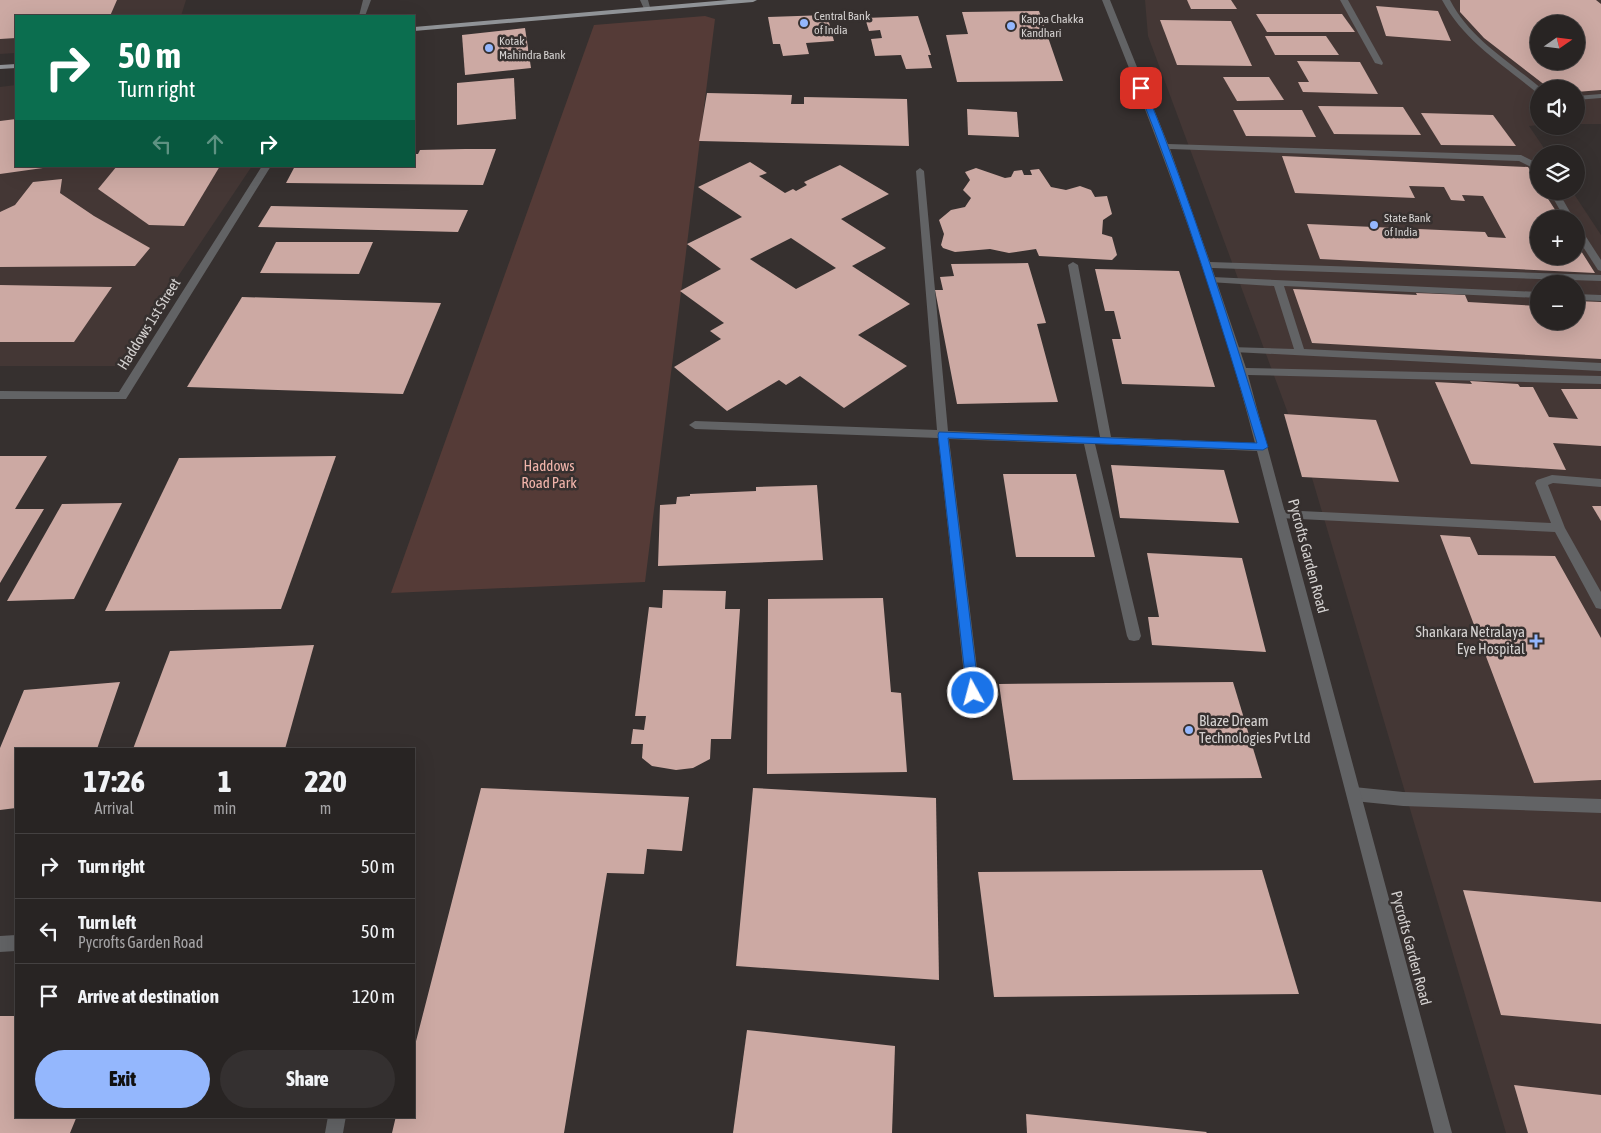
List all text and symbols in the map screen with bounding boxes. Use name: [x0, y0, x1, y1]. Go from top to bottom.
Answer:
place label: Central Bank of India: [814, 9, 871, 37]
place label: Kappa Chakka Kandhari: [1021, 12, 1084, 40]
north arrow: [1530, 15, 1585, 70]
map controls: [1530, 15, 1585, 330]
marker: Central Bank of India: [798, 17, 810, 29]
marker: Kappa Chakka Kandhari: [1005, 20, 1017, 32]
place label: Kotak Mahindra Bank: [499, 34, 566, 62]
icon: right: [35, 35, 100, 100]
text: 50 m: [118, 35, 181, 75]
marker: Kotak Mahindra Bank: [483, 42, 495, 54]
pin: [1120, 67, 1162, 109]
icon: arrive: [1127, 74, 1155, 102]
text: Turn right: [118, 76, 195, 102]
button: sound: [1530, 80, 1585, 135]
icon: left: [148, 130, 176, 158]
icon: ahead: [201, 130, 229, 158]
icon: right: [254, 130, 282, 158]
button: layers: [1530, 145, 1585, 200]
button: +: [1530, 210, 1585, 265]
place label: State Bank of India: [1384, 211, 1432, 239]
marker: State Bank of India: [1368, 219, 1380, 231]
street label: Haddows 1st Street: [114, 275, 184, 373]
button: −: [1530, 275, 1585, 330]
park label: Haddows Road Park: [521, 457, 577, 491]
street label: Pycrofts Garden Road: [1285, 497, 1332, 615]
place label: Shankara Netralaya Eye Hospital: [1415, 623, 1525, 657]
marker: Shankara Netralaya Eye Hospital: [1529, 634, 1543, 648]
position arrow: [946, 666, 998, 718]
place label: Blaze Dream Technologies Pvt Ltd: [1199, 712, 1311, 746]
marker: Blaze Dream Technologies Pvt Ltd: [1183, 724, 1195, 736]
text: 17:26: [83, 764, 145, 798]
text: 1: [218, 764, 232, 798]
text: 220: [304, 764, 347, 798]
text: Arrival: [95, 799, 134, 817]
text: min: [213, 799, 236, 817]
text: m: [320, 799, 331, 817]
icon: right: [35, 852, 63, 880]
text: Turn right: [78, 855, 145, 877]
text: 50 m: [361, 855, 395, 877]
street label: Pycrofts Garden Road: [1388, 889, 1435, 1007]
text: Turn left: [78, 911, 136, 933]
icon: left: [35, 917, 63, 945]
text: 50 m: [361, 920, 395, 942]
text: Pycrofts Garden Road: [78, 933, 203, 951]
icon: arrive: [35, 982, 63, 1010]
text: Arrive at destination: [78, 985, 219, 1007]
text: 120 m: [352, 985, 395, 1007]
button: Exit: [35, 1050, 210, 1108]
button: Share: [220, 1050, 395, 1108]

